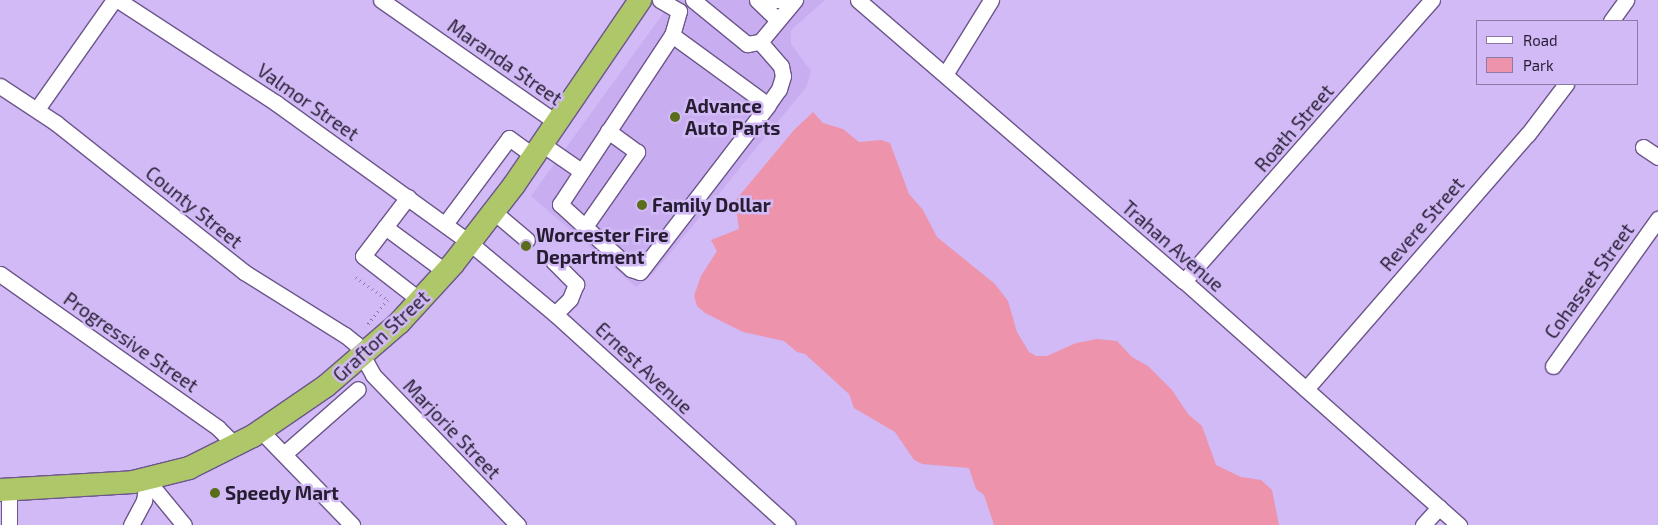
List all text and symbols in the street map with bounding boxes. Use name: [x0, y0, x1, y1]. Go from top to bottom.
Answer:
street label: Maranda Street: [443, 14, 567, 110]
legend: [1476, 20, 1638, 85]
text: Road: [1523, 31, 1558, 49]
text: Park: [1523, 56, 1554, 74]
street label: Valmor Street: [253, 58, 363, 146]
street label: Roath Street: [1250, 80, 1338, 176]
place label: Advance Auto Parts: [685, 95, 780, 139]
marker: Advance Auto Parts: [669, 111, 681, 123]
street label: County Street: [141, 161, 247, 253]
street label: Revere Street: [1375, 173, 1469, 275]
place label: Family Dollar: [652, 194, 771, 216]
street label: Trahan Avenue: [1117, 195, 1229, 297]
marker: Family Dollar: [636, 199, 648, 211]
street label: Cohasset Street: [1540, 219, 1638, 343]
place label: Worcester Fire Department: [536, 224, 669, 268]
marker: Worcester Fire Department: [520, 240, 532, 252]
street label: Grafton Street: [328, 286, 434, 386]
street label: Progressive Street: [59, 287, 203, 397]
street label: Ernest Avenue: [591, 317, 697, 419]
street label: Marjorie Street: [399, 374, 505, 484]
place label: Speedy Mart: [225, 482, 339, 504]
marker: Speedy Mart: [209, 487, 221, 499]

